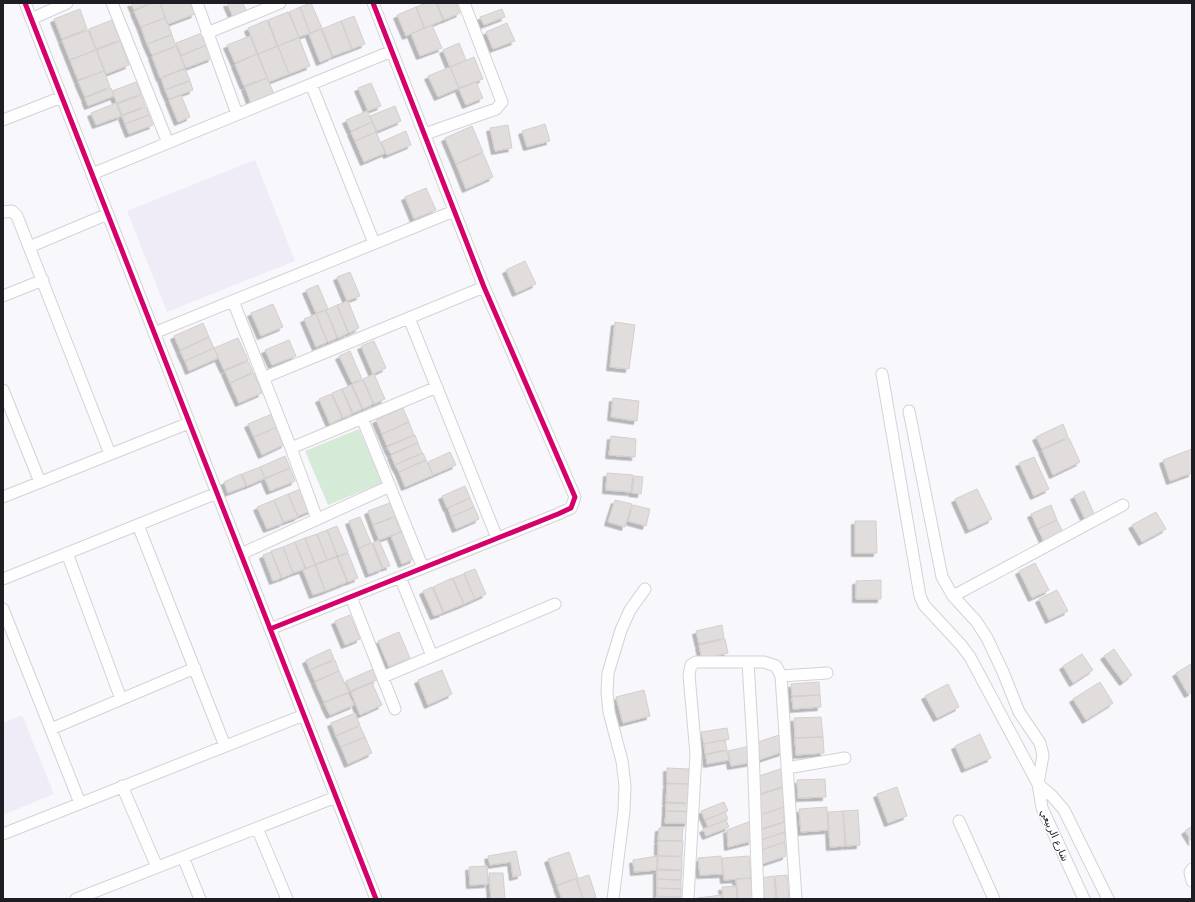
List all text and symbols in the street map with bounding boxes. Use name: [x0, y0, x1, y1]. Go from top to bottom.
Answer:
street label: شارع الربيعي: [1037, 808, 1071, 863]

